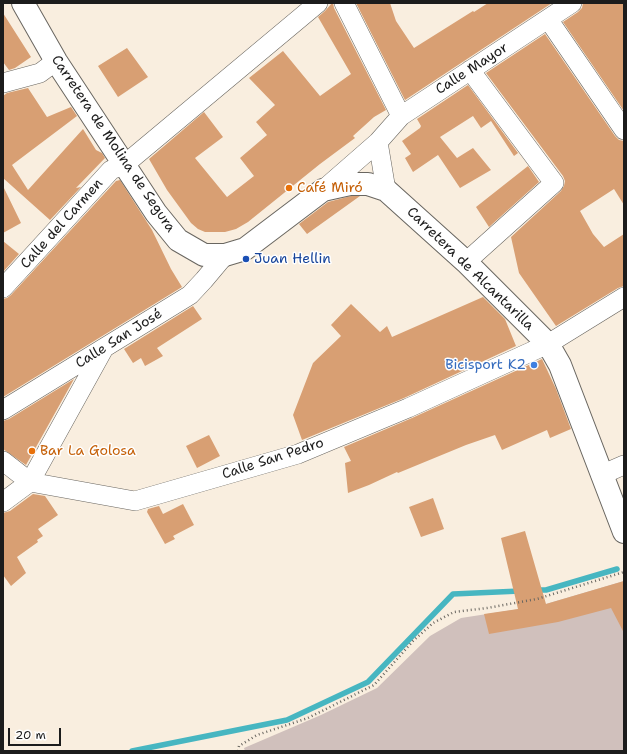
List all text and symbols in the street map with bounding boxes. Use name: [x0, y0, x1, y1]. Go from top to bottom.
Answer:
street label: Calle Mayor: [433, 39, 511, 99]
street label: Carretera de Molina de Segura: [47, 52, 179, 236]
street label: Calle del Carmen: [17, 176, 107, 272]
place label: Café Miró: [297, 180, 363, 196]
marker: Café Miró: [284, 183, 294, 193]
street label: Carretera de Alcantarilla: [403, 204, 537, 334]
place label: Juan Hellin: [254, 251, 331, 267]
marker: Juan Hellin: [241, 254, 251, 264]
street label: Calle San José: [73, 306, 165, 372]
place label: Bicisport K2: [445, 357, 526, 373]
marker: Bicisport K2: [529, 360, 539, 370]
street label: Calle San Pedro: [220, 435, 326, 483]
place label: Bar La Golosa: [40, 443, 136, 459]
marker: Bar La Golosa: [27, 446, 37, 456]
scale bar: [10, 720, 63, 746]
text: 20 m: [15, 727, 46, 743]

